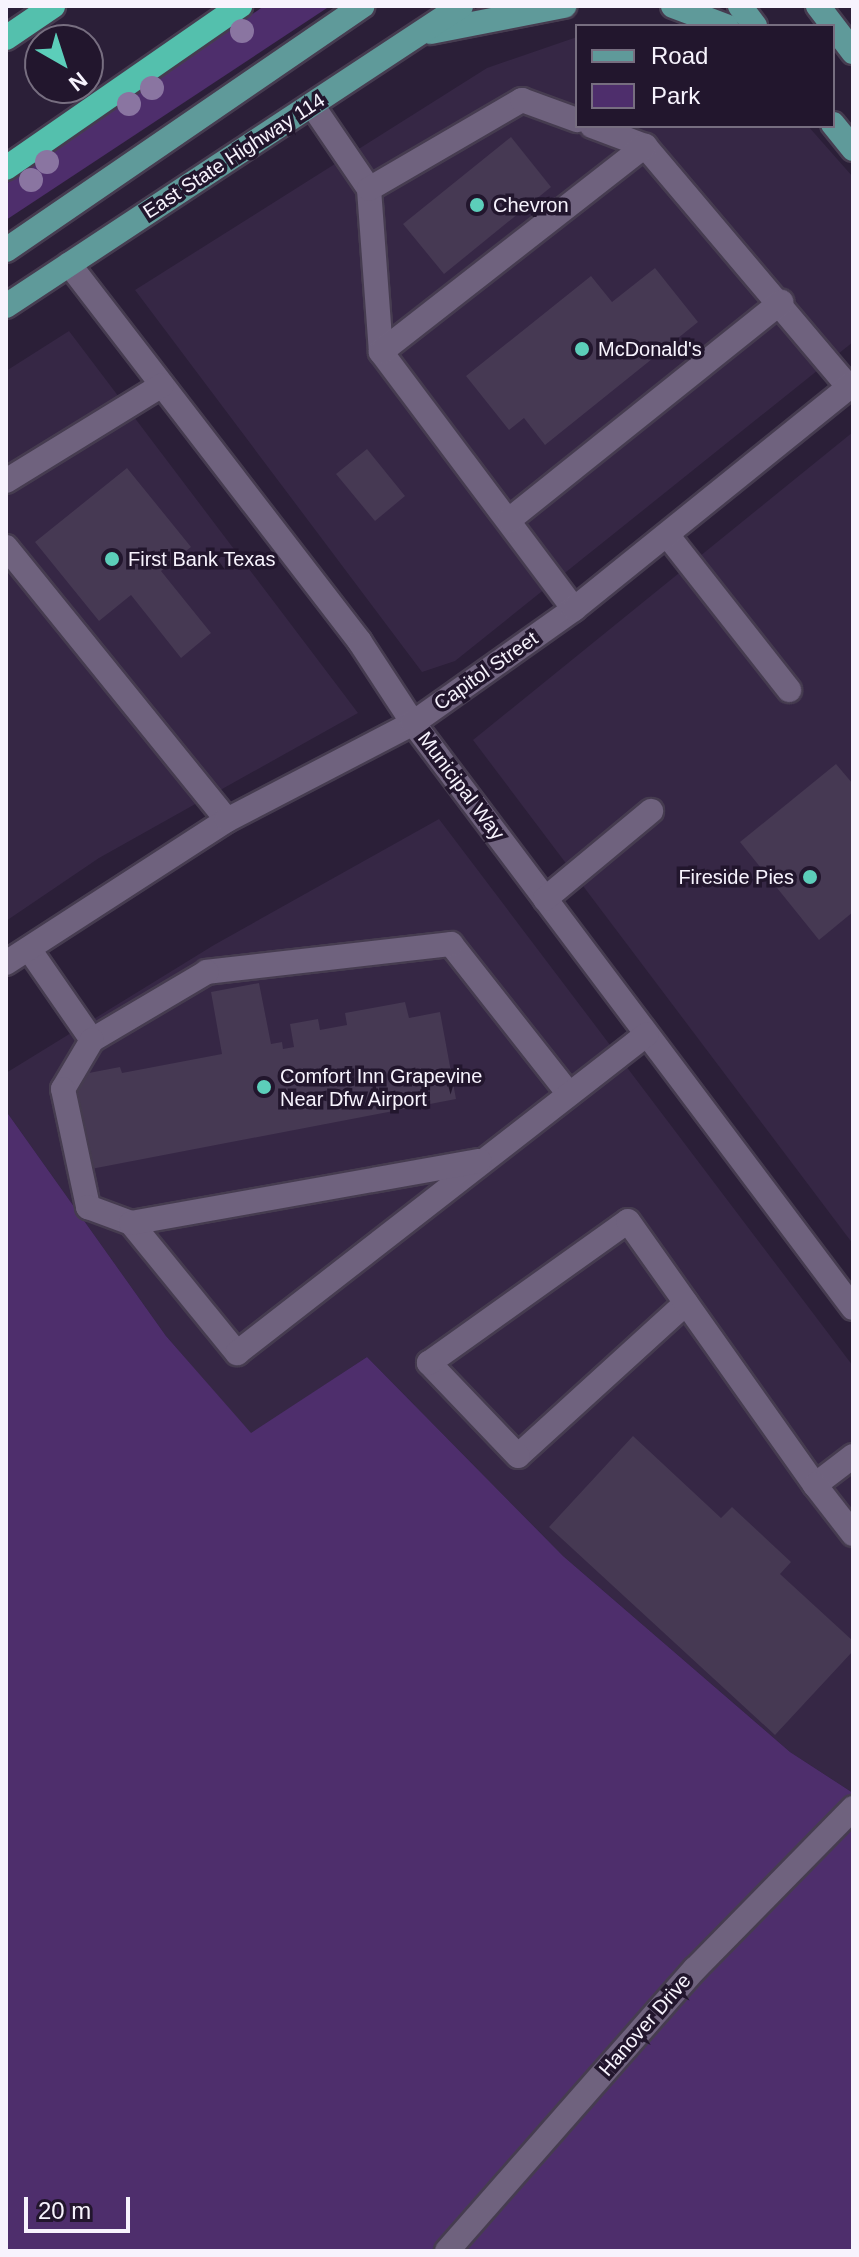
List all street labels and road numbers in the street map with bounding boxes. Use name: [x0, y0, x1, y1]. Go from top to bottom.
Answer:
street label: East State Highway 114: [139, 88, 329, 224]
street label: Capitol Street: [429, 626, 543, 716]
street label: Municipal Way: [413, 727, 509, 845]
street label: Hanover Drive: [594, 1969, 696, 2081]

